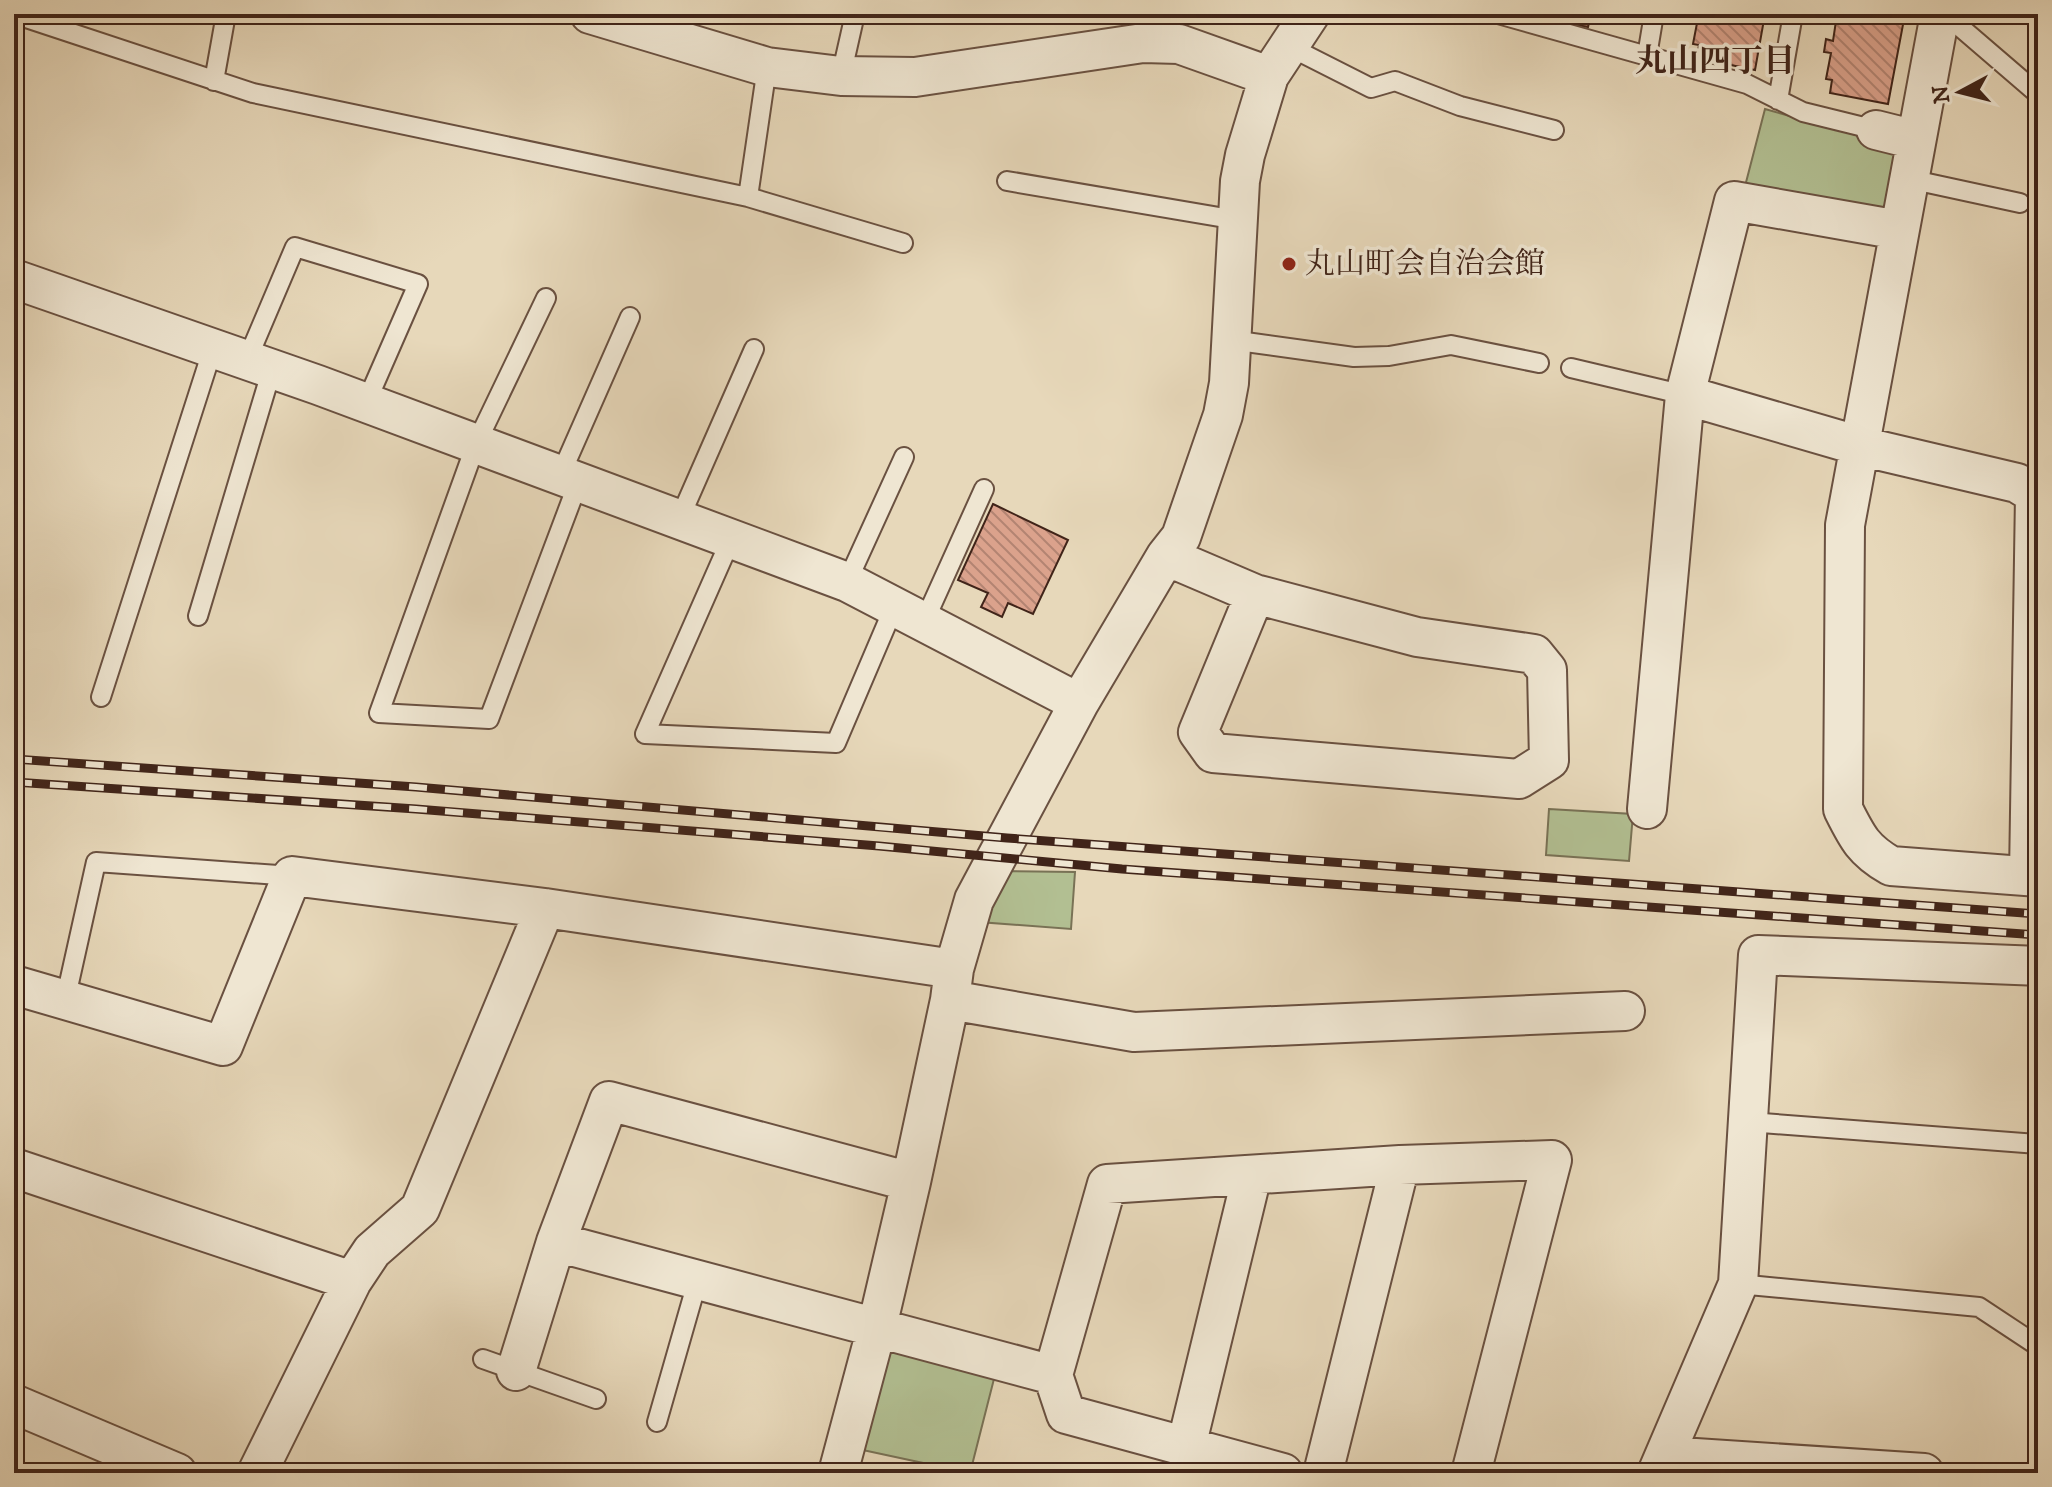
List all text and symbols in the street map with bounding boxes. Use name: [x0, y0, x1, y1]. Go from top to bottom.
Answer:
district label: 丸山四丁目: [1635, 42, 1795, 82]
north arrow: [1920, 52, 2000, 132]
text: N: [1927, 84, 1956, 105]
place label: 丸山町会自治会館: [1305, 246, 1545, 283]
marker: 丸山町会自治会館: [1280, 255, 1298, 273]

